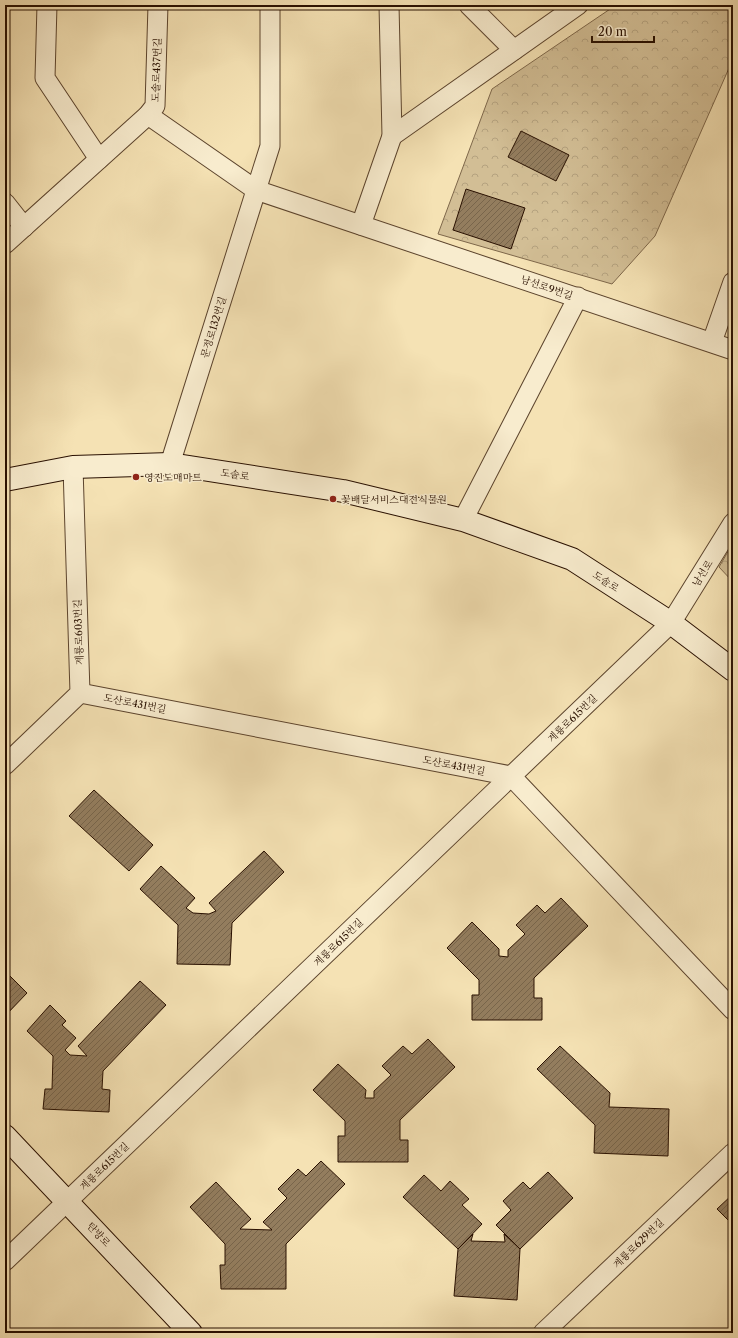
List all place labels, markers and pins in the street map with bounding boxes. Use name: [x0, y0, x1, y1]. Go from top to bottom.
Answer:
place label: 영진도매마트: [144, 471, 202, 484]
marker: 영진도매마트: [131, 472, 141, 482]
place label: 꽃배달서비스대전식물원: [341, 493, 447, 506]
marker: 꽃배달서비스대전식물원: [328, 494, 338, 504]

